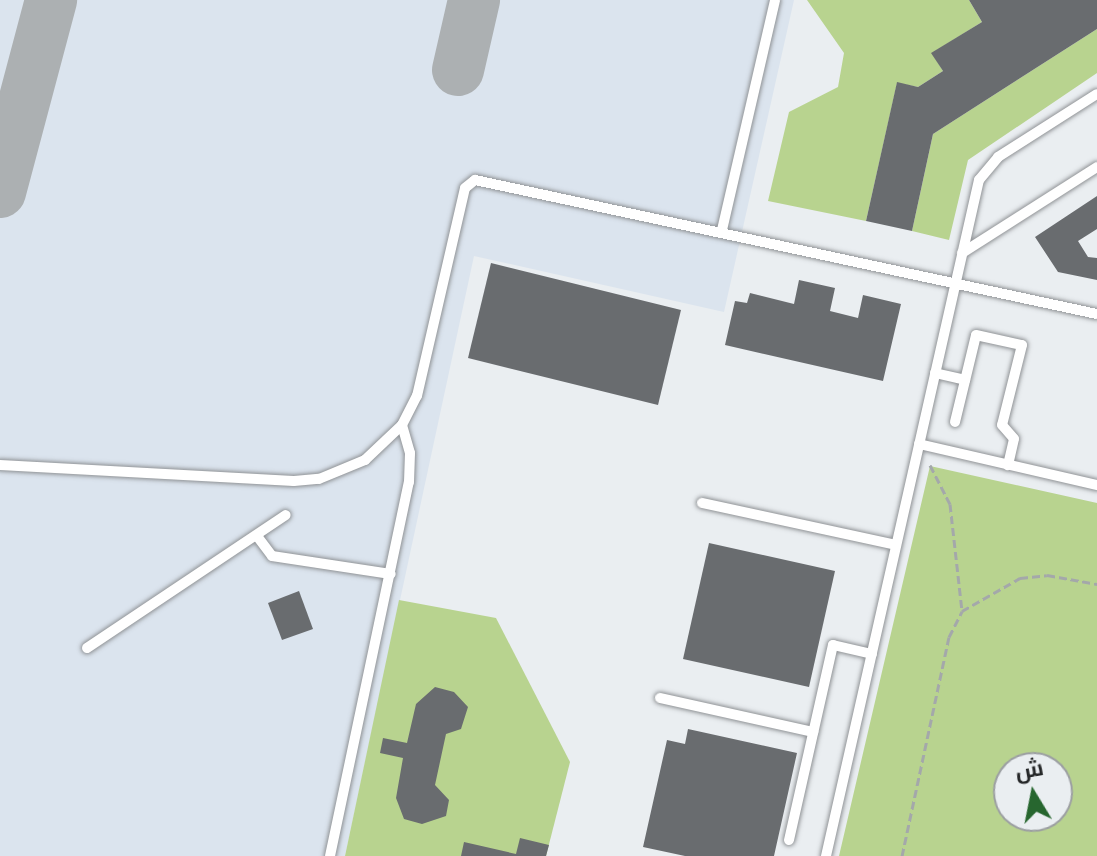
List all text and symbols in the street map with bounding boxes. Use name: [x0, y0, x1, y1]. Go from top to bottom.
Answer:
north arrow: [993, 752, 1073, 832]
text: ش: [1013, 757, 1045, 784]

